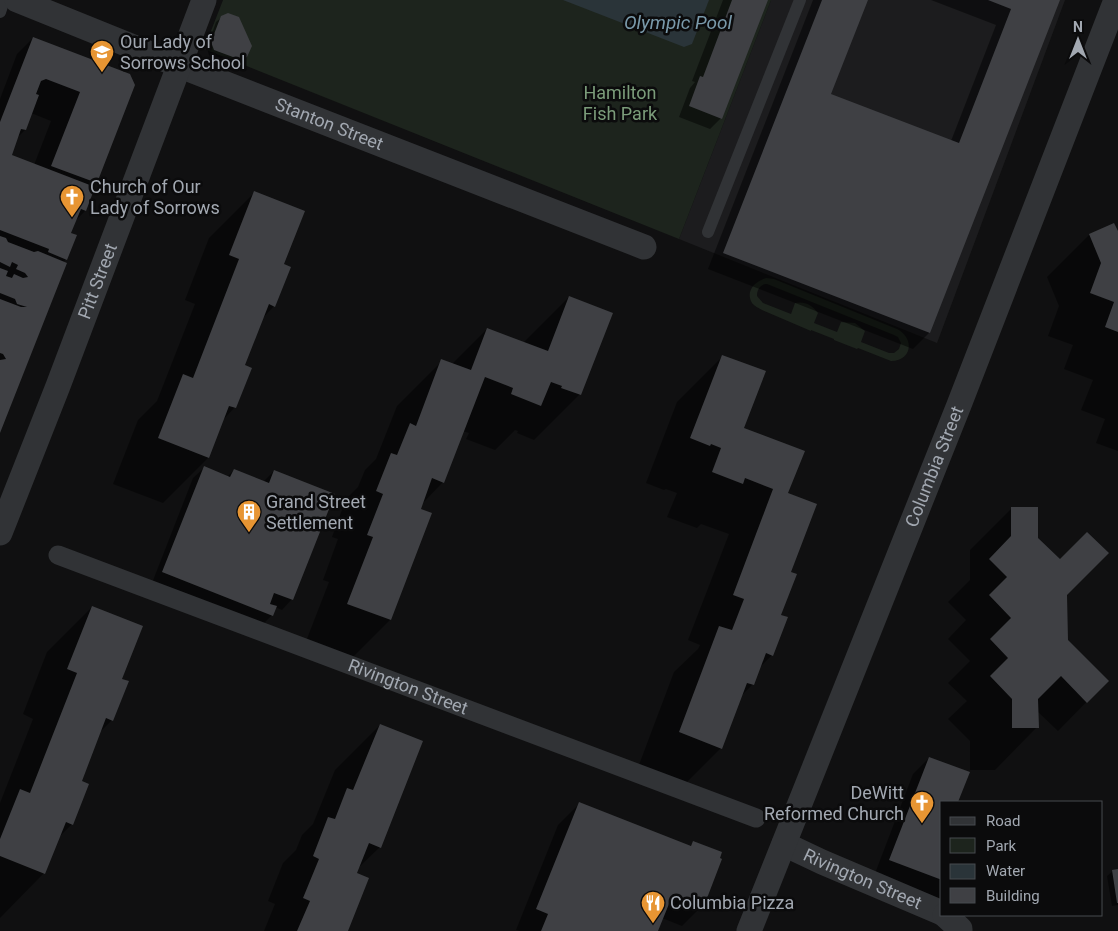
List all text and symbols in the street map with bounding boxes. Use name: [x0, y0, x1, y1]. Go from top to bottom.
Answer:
water label: Olympic Pool: [624, 11, 733, 34]
north arrow: [1053, 15, 1103, 65]
text: N: [1073, 19, 1083, 35]
place label: Our Lady of Sorrows School: [120, 31, 245, 73]
school or university icon: Our Lady of Sorrows School: [89, 39, 115, 73]
park label: Hamilton Fish Park: [583, 82, 658, 124]
street label: Stanton Street: [272, 93, 387, 154]
place label: Church of Our Lady of Sorrows: [90, 176, 220, 218]
church icon: Church of Our Lady of Sorrows: [59, 184, 85, 218]
street label: Pitt Street: [73, 240, 121, 322]
street label: Columbia Street: [900, 403, 968, 530]
place label: Grand Street Settlement: [266, 491, 366, 533]
building icon: Grand Street Settlement: [236, 499, 262, 533]
street label: Rivington Street: [345, 654, 471, 719]
place label: DeWitt Reformed Church: [764, 782, 904, 824]
church icon: DeWitt Reformed Church: [909, 790, 935, 824]
legend: [940, 801, 1103, 916]
text: Road: [986, 812, 1020, 830]
text: Park: [986, 837, 1017, 855]
street label: Rivington Street: [800, 844, 925, 913]
text: Water: [986, 862, 1025, 880]
text: Building: [986, 887, 1040, 905]
restaurant icon: Columbia Pizza: [640, 890, 666, 924]
place label: Columbia Pizza: [670, 892, 794, 913]

